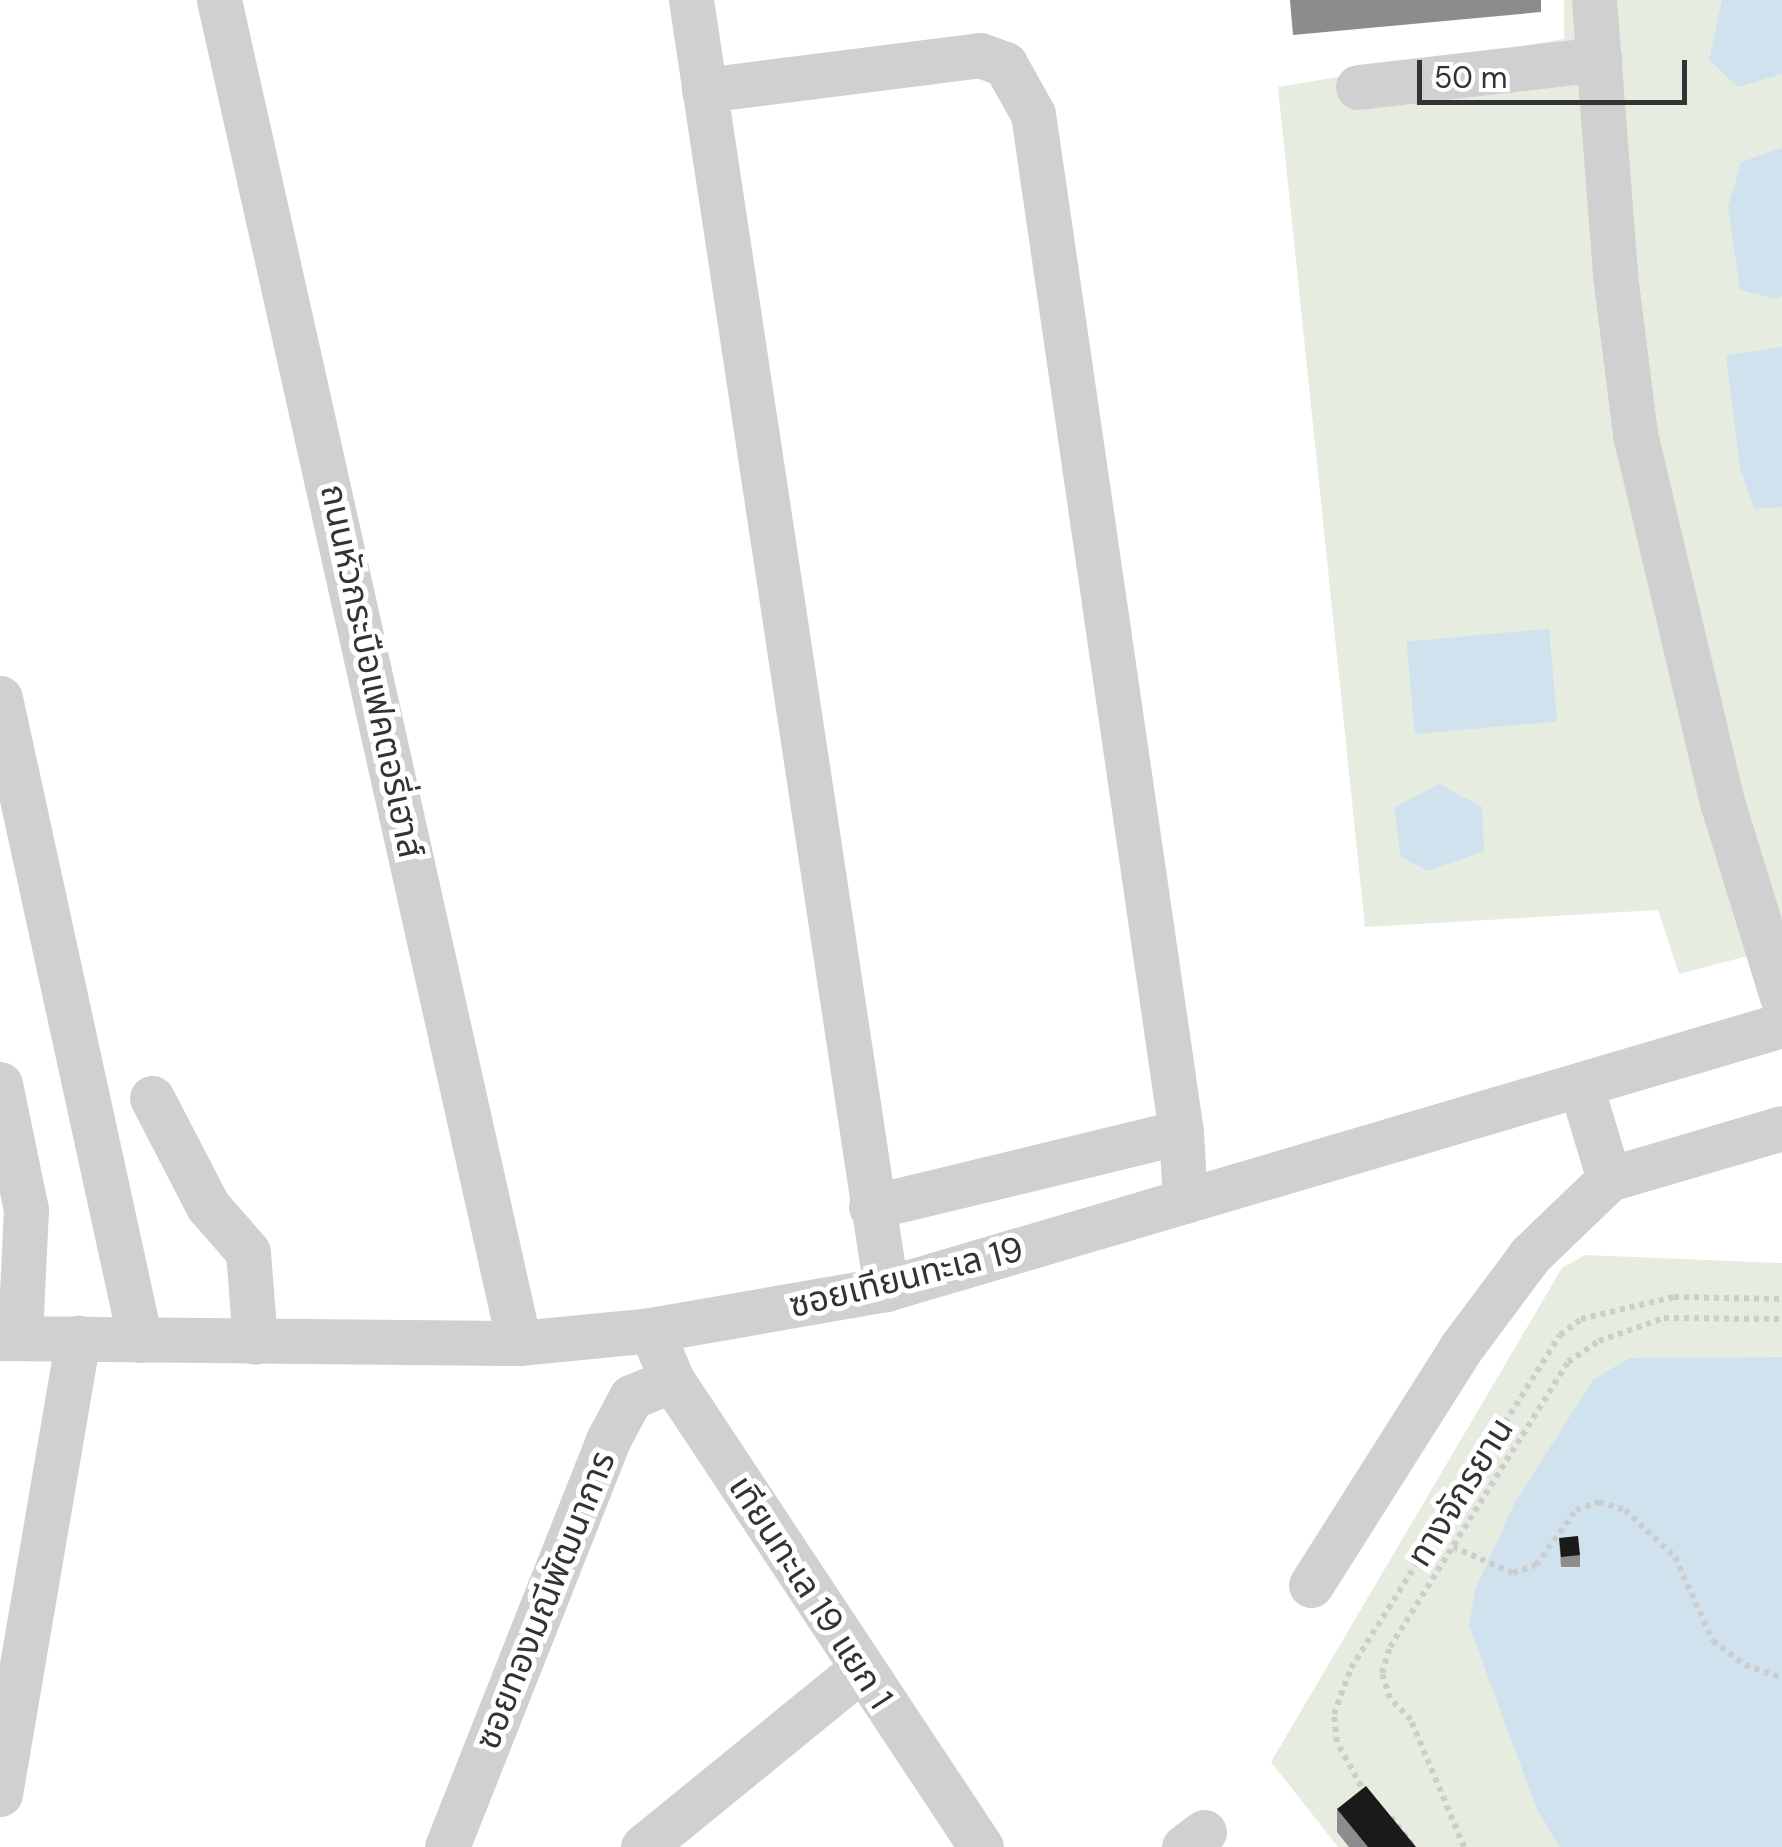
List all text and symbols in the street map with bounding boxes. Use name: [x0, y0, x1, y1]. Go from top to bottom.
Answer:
scale bar: [1422, 40, 1692, 102]
text: 50 m: [1434, 58, 1508, 97]
street label: ถนนหัวกระบือแฟคตอรี่เฮาส์: [312, 480, 432, 862]
street label: ซอยเทียนทะเล 19: [785, 1228, 1027, 1326]
street label: ทางจักรยาน: [1398, 1410, 1522, 1574]
street label: ซอยทองมณีพัฒนาการ: [466, 1445, 624, 1755]
street label: เทียนทะเล 19 แยก 1: [720, 1468, 902, 1716]

